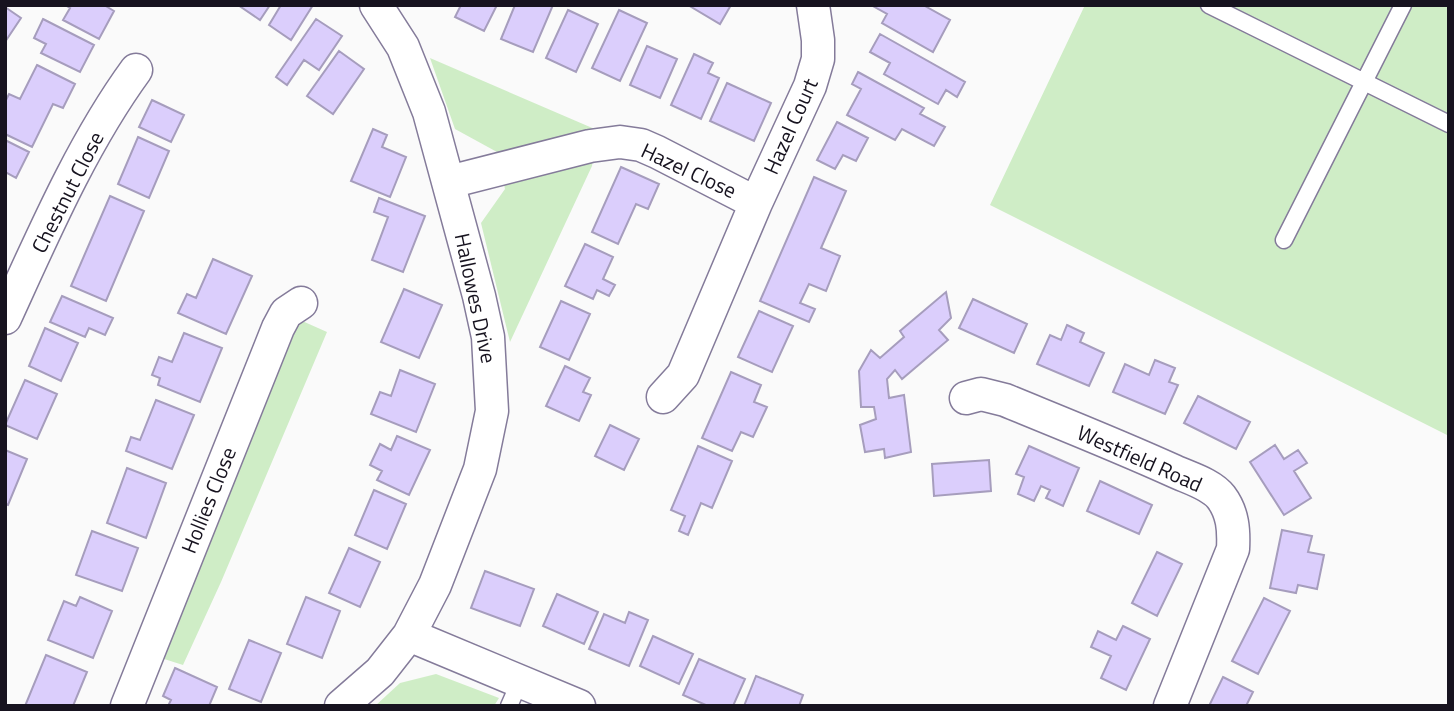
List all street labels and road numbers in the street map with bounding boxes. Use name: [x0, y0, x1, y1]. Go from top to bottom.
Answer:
street label: Hazel Court: [755, 72, 826, 179]
street label: Chestnut Close: [23, 126, 111, 258]
street label: Hazel Close: [636, 134, 742, 206]
street label: Hallowes Drive: [447, 230, 505, 366]
street label: Westfield Road: [1072, 416, 1208, 500]
street label: Hollies Close: [172, 442, 244, 558]

